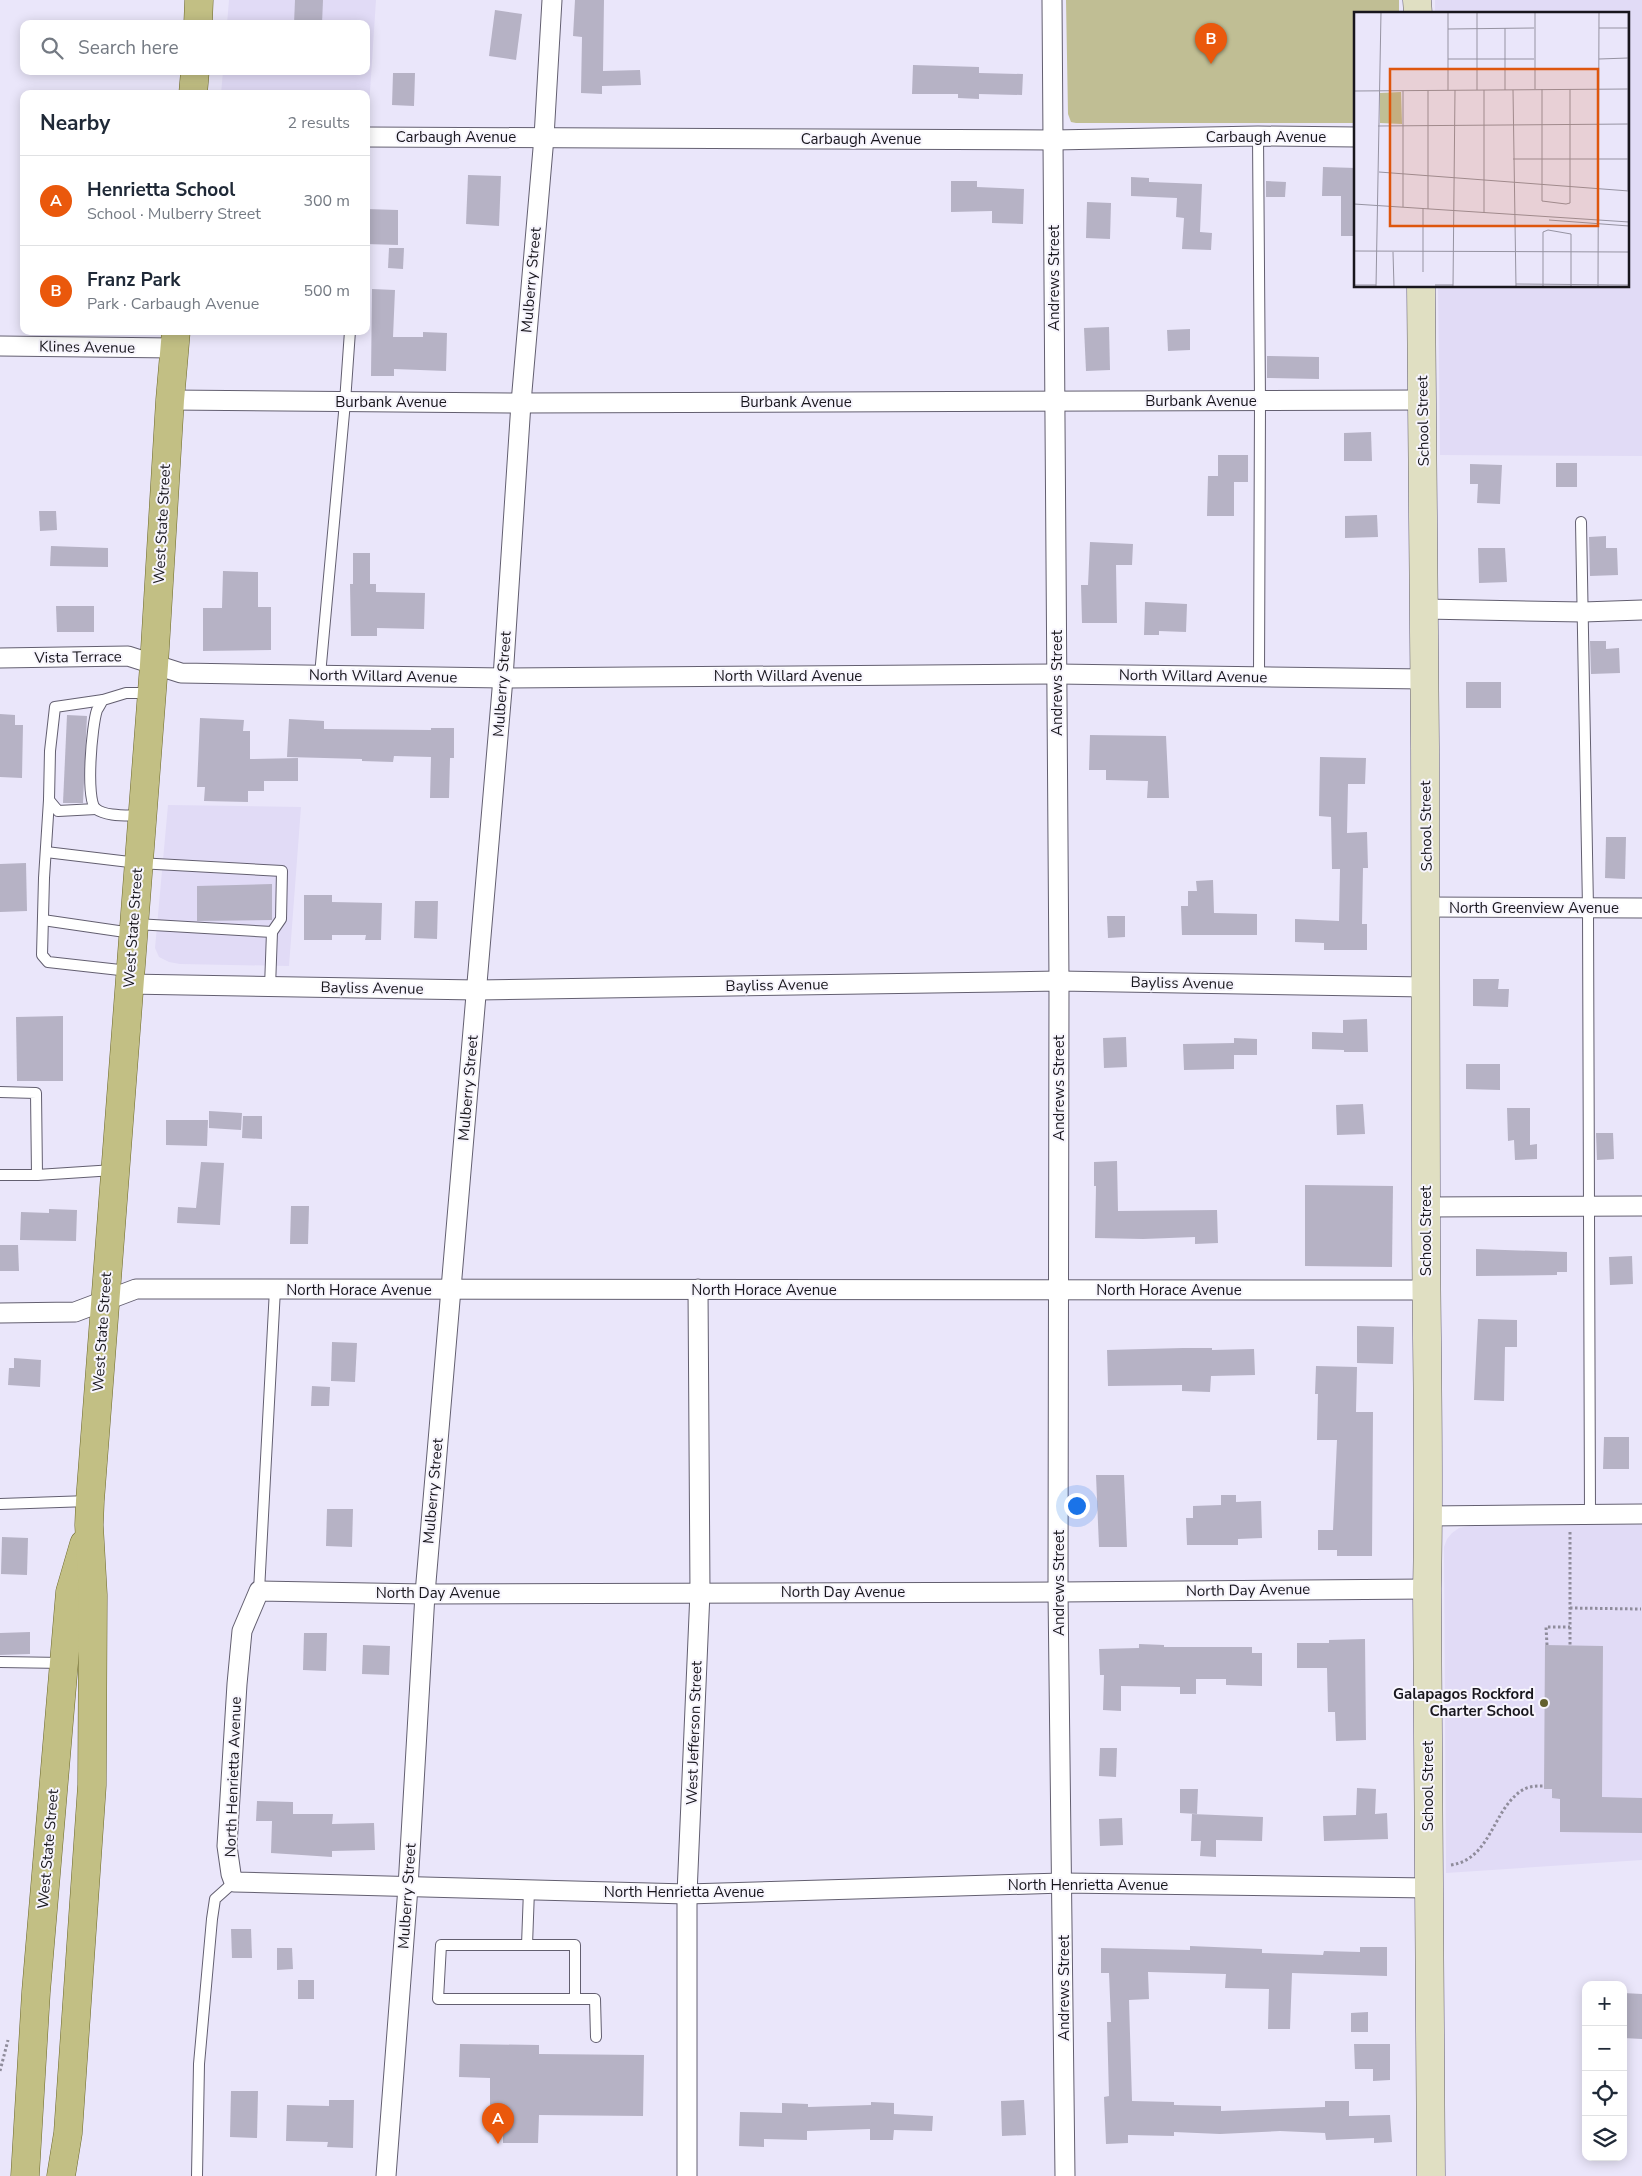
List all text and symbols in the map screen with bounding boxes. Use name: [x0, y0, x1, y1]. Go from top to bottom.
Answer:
inset map: [1354, 12, 1630, 288]
search box: [20, 20, 370, 75]
pin: B: [1195, 23, 1227, 64]
icon: search: [38, 34, 66, 62]
text: Search here: [78, 35, 179, 61]
text: Nearby: [40, 109, 110, 137]
text: 2 results: [288, 112, 350, 134]
street label: Carbaugh Avenue: [396, 127, 516, 147]
street label: Carbaugh Avenue: [1206, 127, 1326, 147]
street label: Carbaugh Avenue: [801, 129, 921, 149]
text: Henrietta School: [87, 177, 235, 203]
text: A: [50, 190, 62, 212]
text: 300 m: [303, 190, 350, 212]
text: School · Mulberry Street: [87, 203, 261, 225]
street label: Andrews Street: [1044, 224, 1064, 331]
street label: Mulberry Street: [516, 226, 546, 334]
text: Franz Park: [87, 267, 180, 293]
text: B: [50, 280, 62, 302]
text: 500 m: [303, 280, 350, 302]
text: Park · Carbaugh Avenue: [87, 293, 259, 315]
street label: Klines Avenue: [39, 336, 135, 358]
street label: School Street: [1412, 375, 1434, 466]
street label: Burbank Avenue: [1145, 391, 1257, 411]
street label: Burbank Avenue: [335, 392, 447, 412]
street label: Burbank Avenue: [740, 392, 852, 412]
street label: West State Street: [149, 463, 175, 585]
street label: Andrews Street: [1047, 629, 1067, 736]
street label: Mulberry Street: [488, 630, 516, 738]
street label: Vista Terrace: [33, 646, 122, 668]
street label: North Willard Avenue: [309, 665, 457, 687]
street label: North Willard Avenue: [1119, 665, 1267, 687]
street label: North Willard Avenue: [714, 666, 862, 686]
street label: School Street: [1415, 780, 1437, 871]
street label: West State Street: [119, 867, 147, 989]
street label: North Greenview Avenue: [1449, 898, 1619, 918]
street label: Bayliss Avenue: [1130, 972, 1234, 994]
street label: Bayliss Avenue: [725, 974, 829, 996]
street label: Bayliss Avenue: [320, 977, 424, 999]
street label: Mulberry Street: [453, 1034, 483, 1142]
street label: Andrews Street: [1049, 1034, 1069, 1141]
street label: School Street: [1416, 1185, 1436, 1276]
street label: West State Street: [88, 1271, 116, 1393]
street label: North Horace Avenue: [286, 1280, 432, 1300]
street label: North Horace Avenue: [691, 1280, 837, 1300]
street label: North Horace Avenue: [1096, 1280, 1242, 1300]
street label: Mulberry Street: [418, 1437, 448, 1545]
your location: [1064, 1493, 1090, 1519]
street label: Andrews Street: [1049, 1529, 1069, 1636]
street label: North Day Avenue: [1186, 1579, 1310, 1601]
street label: North Day Avenue: [781, 1582, 905, 1602]
street label: North Day Avenue: [376, 1583, 500, 1603]
street label: West Jefferson Street: [681, 1660, 707, 1805]
place label: Galapagos Rockford Charter School: [1393, 1684, 1534, 1721]
street label: North Henrietta Avenue: [220, 1696, 246, 1858]
marker: Galapagos Rockford Charter School: [1538, 1697, 1550, 1709]
street label: School Street: [1418, 1740, 1438, 1831]
street label: West State Street: [33, 1788, 63, 1910]
street label: Mulberry Street: [393, 1842, 421, 1950]
street label: North Henrietta Avenue: [1008, 1875, 1168, 1895]
street label: North Henrietta Avenue: [604, 1882, 764, 1902]
street label: Andrews Street: [1054, 1934, 1074, 2041]
map controls: [1582, 1981, 1627, 2161]
button: +: [1582, 1981, 1627, 2026]
button: −: [1582, 2026, 1627, 2071]
button: locate: [1582, 2071, 1627, 2116]
pin: A: [482, 2103, 514, 2144]
button: layers: [1582, 2116, 1627, 2161]

